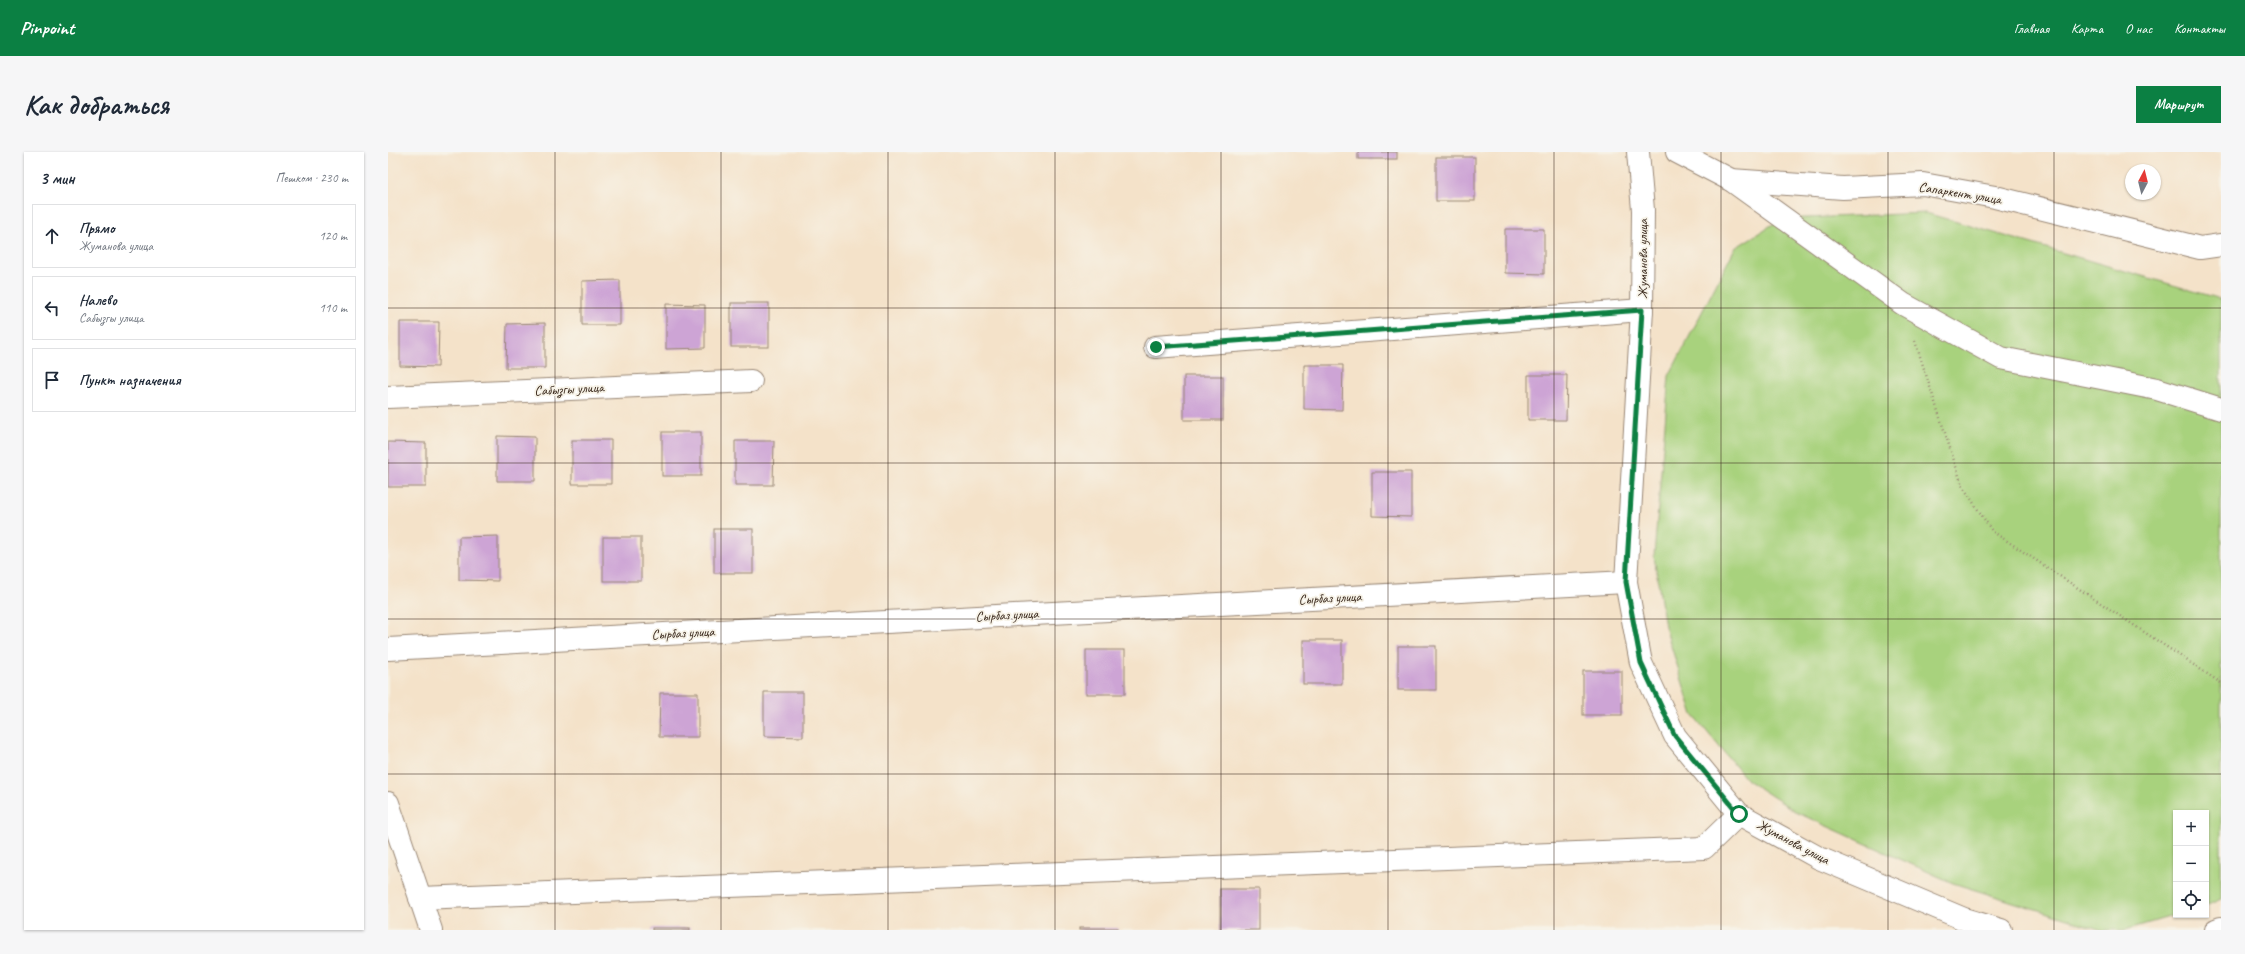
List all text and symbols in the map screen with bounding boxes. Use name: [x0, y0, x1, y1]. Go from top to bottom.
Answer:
text: Pinpoint: [20, 16, 74, 40]
text: Главная: [2014, 20, 2049, 37]
text: Карта: [2071, 20, 2103, 37]
text: О нас: [2125, 20, 2152, 37]
text: Контакты: [2174, 20, 2225, 37]
button: Маршрут: [2136, 86, 2221, 123]
text: Как добраться: [24, 87, 169, 122]
north arrow: [2125, 164, 2161, 200]
text: 3 мин: [40, 168, 75, 189]
text: Пешком · 230 m: [275, 170, 348, 186]
street label: Сапаркент улица: [1917, 178, 2004, 208]
street label: Жуманова улица: [1634, 218, 1651, 299]
text: Прямо: [79, 219, 115, 238]
icon: ahead: [41, 225, 63, 247]
text: 120 m: [319, 228, 347, 244]
text: Жуманова улица: [79, 238, 153, 254]
text: Налево: [79, 291, 117, 310]
icon: left: [41, 297, 63, 319]
text: 110 m: [319, 300, 347, 316]
text: Сабызгы улица: [79, 310, 144, 326]
route end: [1147, 338, 1165, 356]
icon: arrive: [41, 369, 63, 391]
text: Пункт назначения: [79, 371, 181, 390]
street label: Сабызгы улица: [534, 379, 605, 399]
street label: Сырбаз улица: [1298, 588, 1363, 608]
street label: Сырбаз улица: [975, 605, 1040, 625]
street label: Сырбаз улица: [651, 623, 716, 643]
route start: [1730, 805, 1748, 823]
map controls: [2173, 810, 2209, 918]
button: +: [2173, 810, 2209, 846]
street label: Жуманова улица: [1754, 816, 1833, 869]
button: −: [2173, 846, 2209, 882]
button: locate: [2173, 882, 2209, 918]

